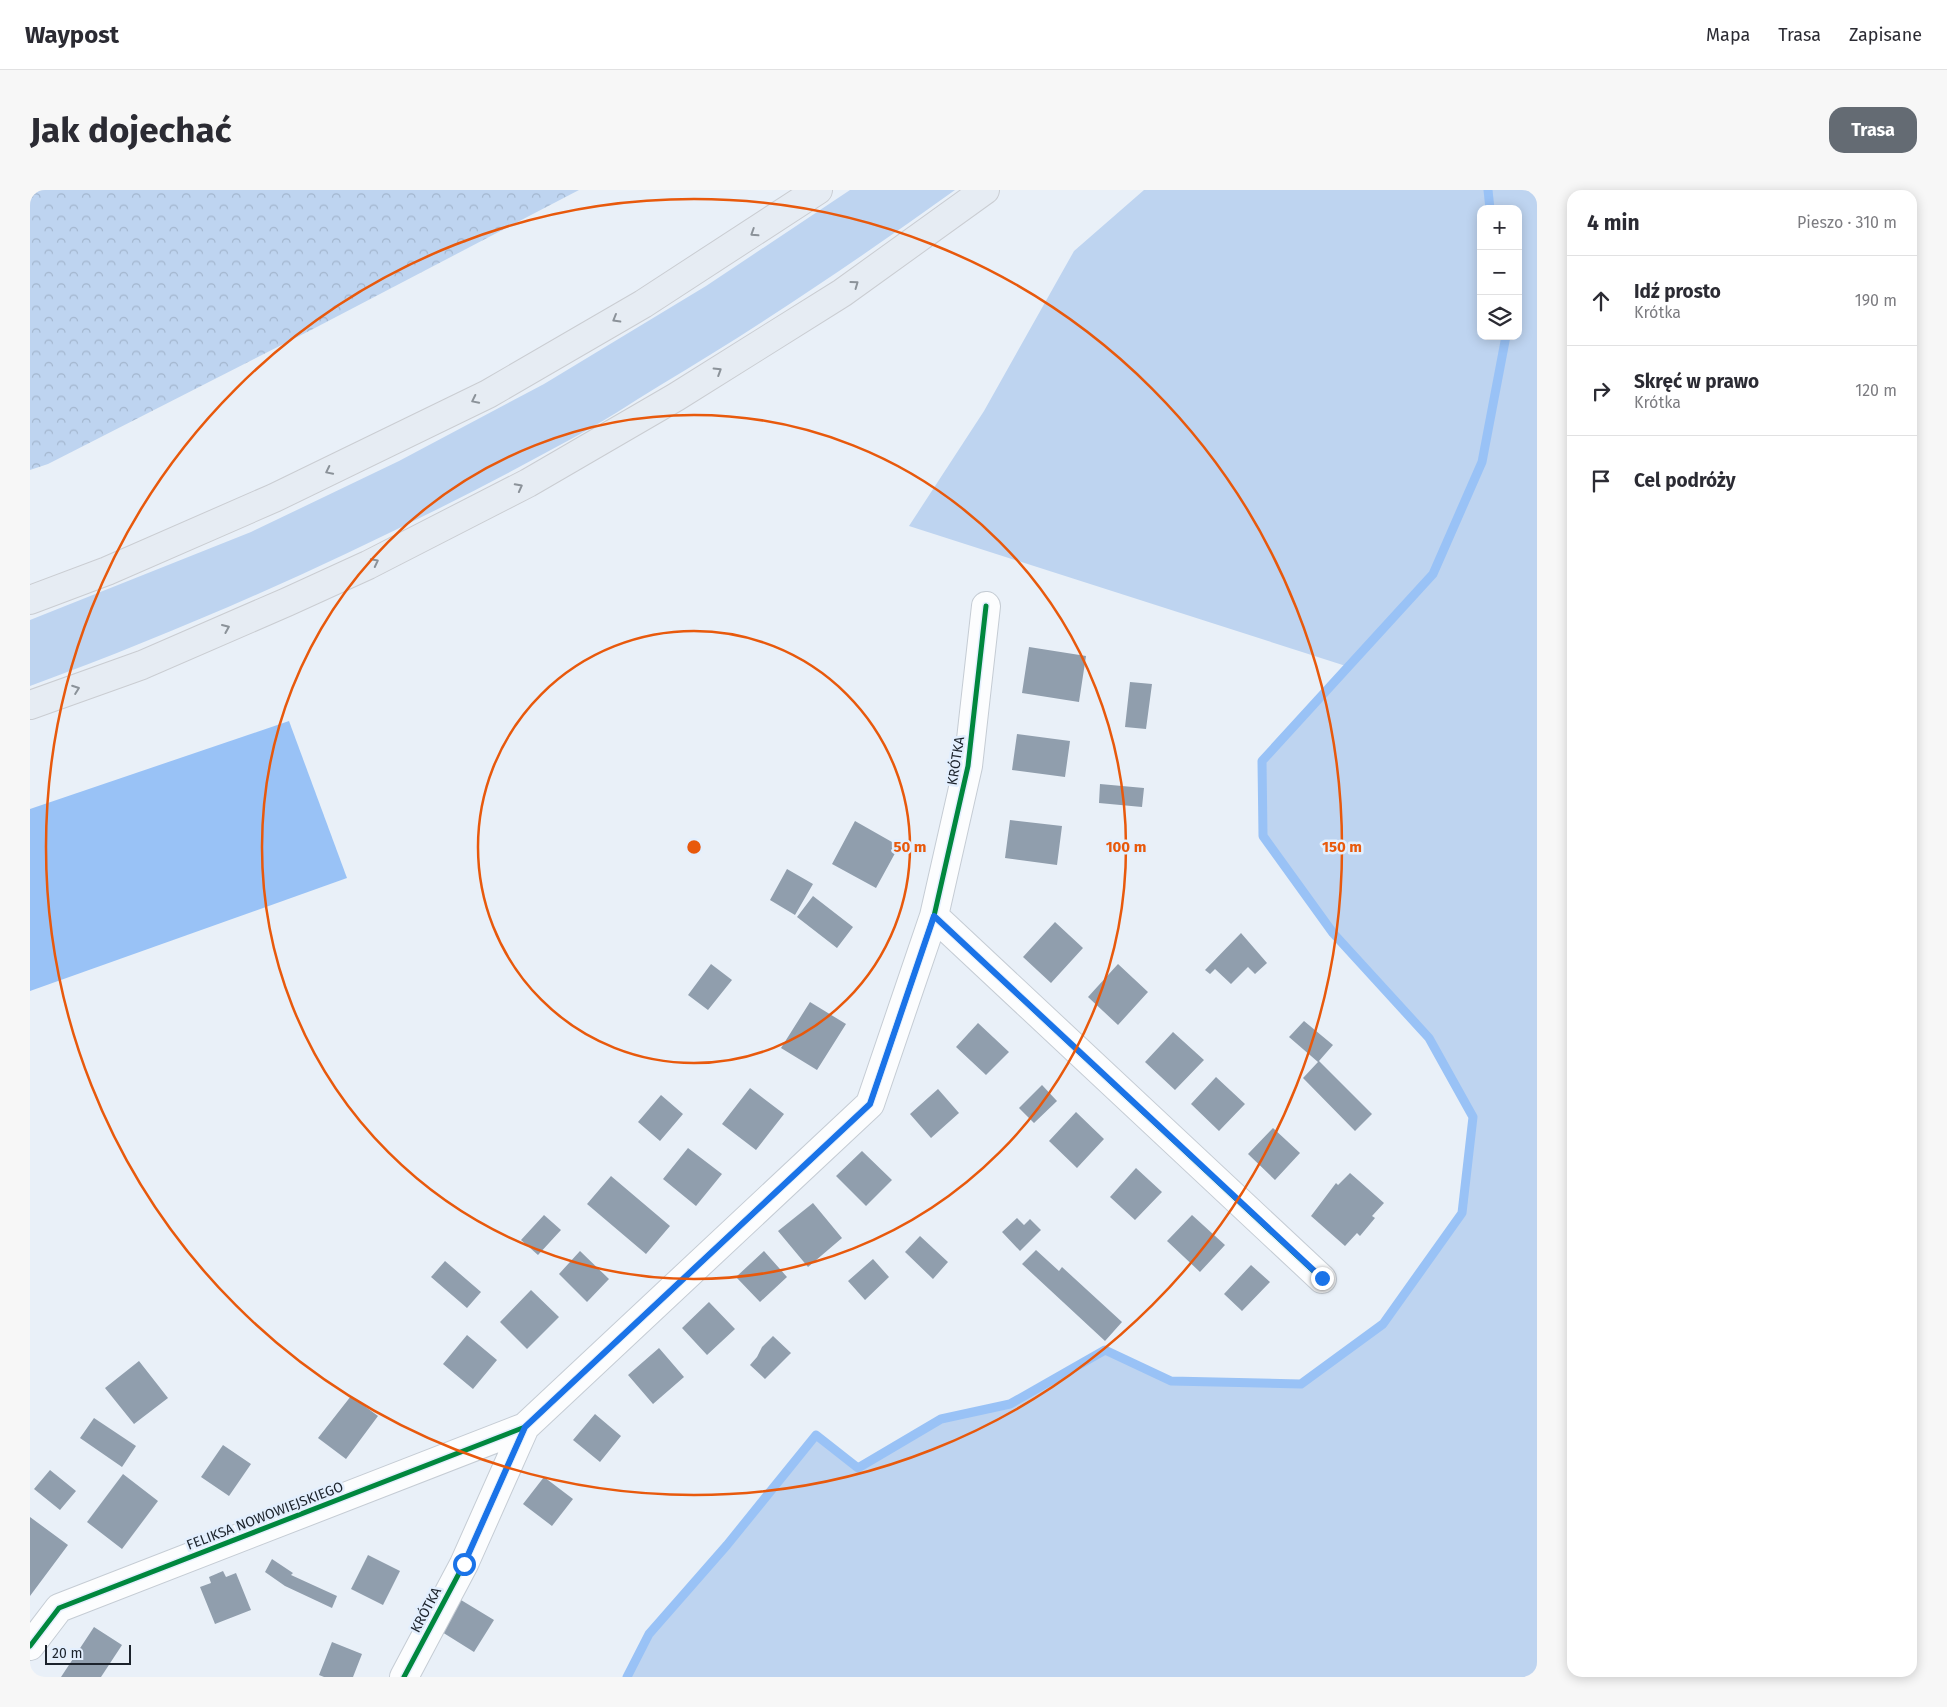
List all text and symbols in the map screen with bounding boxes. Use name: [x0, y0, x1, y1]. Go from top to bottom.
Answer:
text: Waypost: [25, 21, 119, 49]
text: Mapa: [1706, 24, 1750, 46]
text: Trasa: [1778, 24, 1821, 46]
text: Zapisane: [1849, 24, 1922, 46]
button: Trasa: [1829, 107, 1917, 153]
text: Jak dojechać: [30, 109, 231, 151]
map controls: [1477, 205, 1522, 340]
button: +: [1477, 205, 1522, 250]
text: 4 min: [1587, 210, 1640, 236]
text: Pieszo · 310 m: [1797, 213, 1897, 232]
one-way arrow: [750, 227, 759, 236]
button: −: [1477, 250, 1522, 295]
text: Idź prosto: [1634, 280, 1721, 303]
one-way arrow: [849, 281, 859, 290]
icon: ahead: [1587, 287, 1615, 315]
text: 190 m: [1855, 291, 1897, 310]
button: layers: [1477, 295, 1522, 340]
text: Krótka: [1634, 303, 1681, 322]
one-way arrow: [612, 313, 621, 323]
one-way arrow: [712, 368, 721, 378]
text: Skręć w prawo: [1634, 370, 1759, 393]
icon: right: [1587, 377, 1615, 405]
text: 120 m: [1855, 381, 1897, 400]
text: Krótka: [1634, 393, 1681, 412]
one-way arrow: [471, 394, 480, 404]
one-way arrow: [325, 465, 334, 476]
icon: arrive: [1587, 467, 1615, 495]
text: Cel podróży: [1634, 469, 1736, 492]
one-way arrow: [514, 483, 523, 493]
one-way arrow: [370, 558, 379, 568]
one-way arrow: [221, 623, 230, 634]
one-way arrow: [71, 685, 80, 695]
street label: KRÓTKA: [943, 735, 968, 787]
centre of rings: [685, 838, 703, 856]
text: 50 m: [893, 838, 927, 856]
text: 100 m: [1106, 838, 1146, 856]
text: 150 m: [1322, 838, 1362, 856]
route end: [1311, 1267, 1334, 1290]
street label: FELIKSA NOWOWIEJSKIEGO: [184, 1478, 346, 1554]
route start: [453, 1553, 476, 1576]
street label: KRÓTKA: [406, 1584, 445, 1636]
scale bar: [45, 1642, 131, 1665]
text: 20 m: [52, 1645, 82, 1662]

